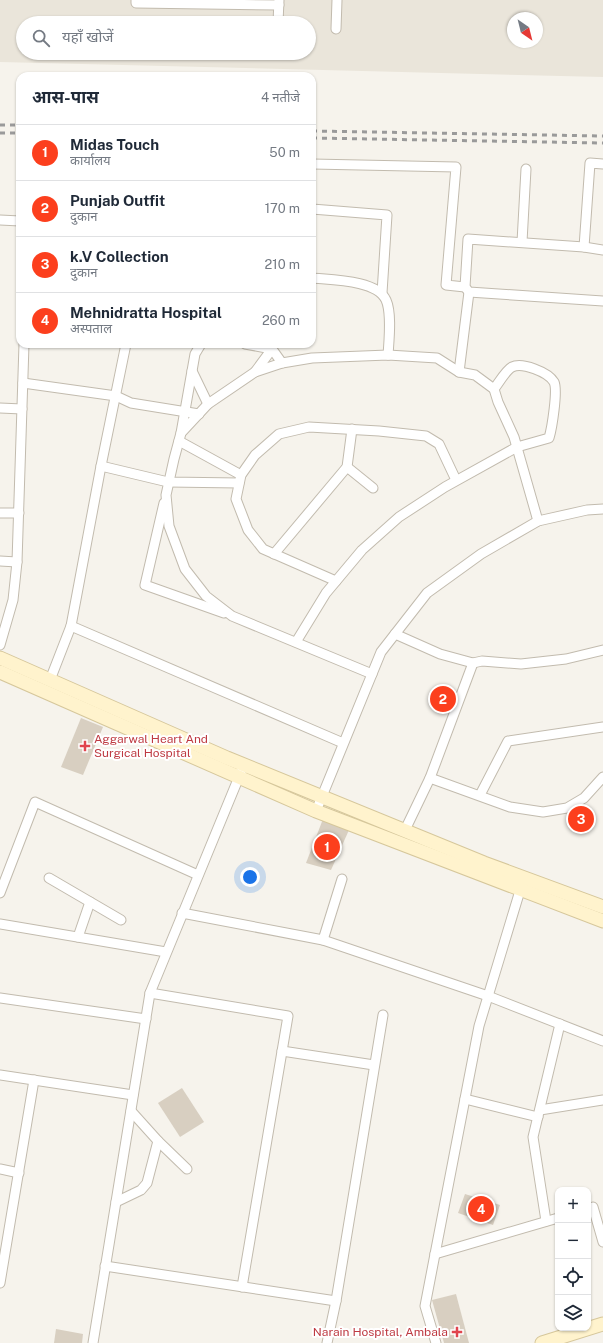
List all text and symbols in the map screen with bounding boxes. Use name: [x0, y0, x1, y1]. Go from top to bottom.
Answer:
north arrow: [507, 12, 543, 48]
search box: [16, 16, 316, 60]
icon: search: [30, 27, 52, 49]
text: यहाँ खोजें: [62, 28, 113, 45]
text: आस-पास: [32, 87, 99, 107]
text: 4 नतीजे: [261, 90, 300, 105]
text: Midas Touch: [70, 136, 159, 153]
text: 1: [42, 145, 48, 160]
text: 50 m: [269, 145, 300, 160]
text: कार्यालय: [70, 153, 111, 168]
text: Punjab Outfit: [70, 192, 165, 209]
text: 2: [41, 201, 49, 216]
text: 170 m: [265, 201, 300, 216]
text: दुकान: [70, 209, 97, 224]
text: k.V Collection: [70, 248, 169, 265]
text: 3: [41, 257, 49, 272]
text: 210 m: [265, 257, 300, 272]
text: दुकान: [70, 265, 97, 280]
text: Mehnidratta Hospital: [70, 304, 222, 321]
text: 4: [41, 313, 49, 328]
text: 260 m: [262, 313, 300, 328]
text: अस्पताल: [70, 321, 112, 336]
pin: 2: [430, 684, 456, 714]
place label: Aggarwal Heart And Surgical Hospital: [94, 732, 208, 760]
marker: Aggarwal Heart And Surgical Hospital: [79, 740, 91, 752]
pin: 3: [568, 804, 594, 834]
pin: 1: [314, 832, 340, 862]
your location: [240, 867, 260, 887]
map controls: [555, 1187, 591, 1331]
button: +: [555, 1187, 591, 1223]
pin: 4: [468, 1194, 494, 1224]
button: −: [555, 1223, 591, 1259]
button: locate: [555, 1259, 591, 1295]
button: layers: [555, 1295, 591, 1331]
place label: Narain Hospital, Ambala: [313, 1325, 448, 1339]
marker: Narain Hospital, Ambala: [451, 1326, 463, 1338]

